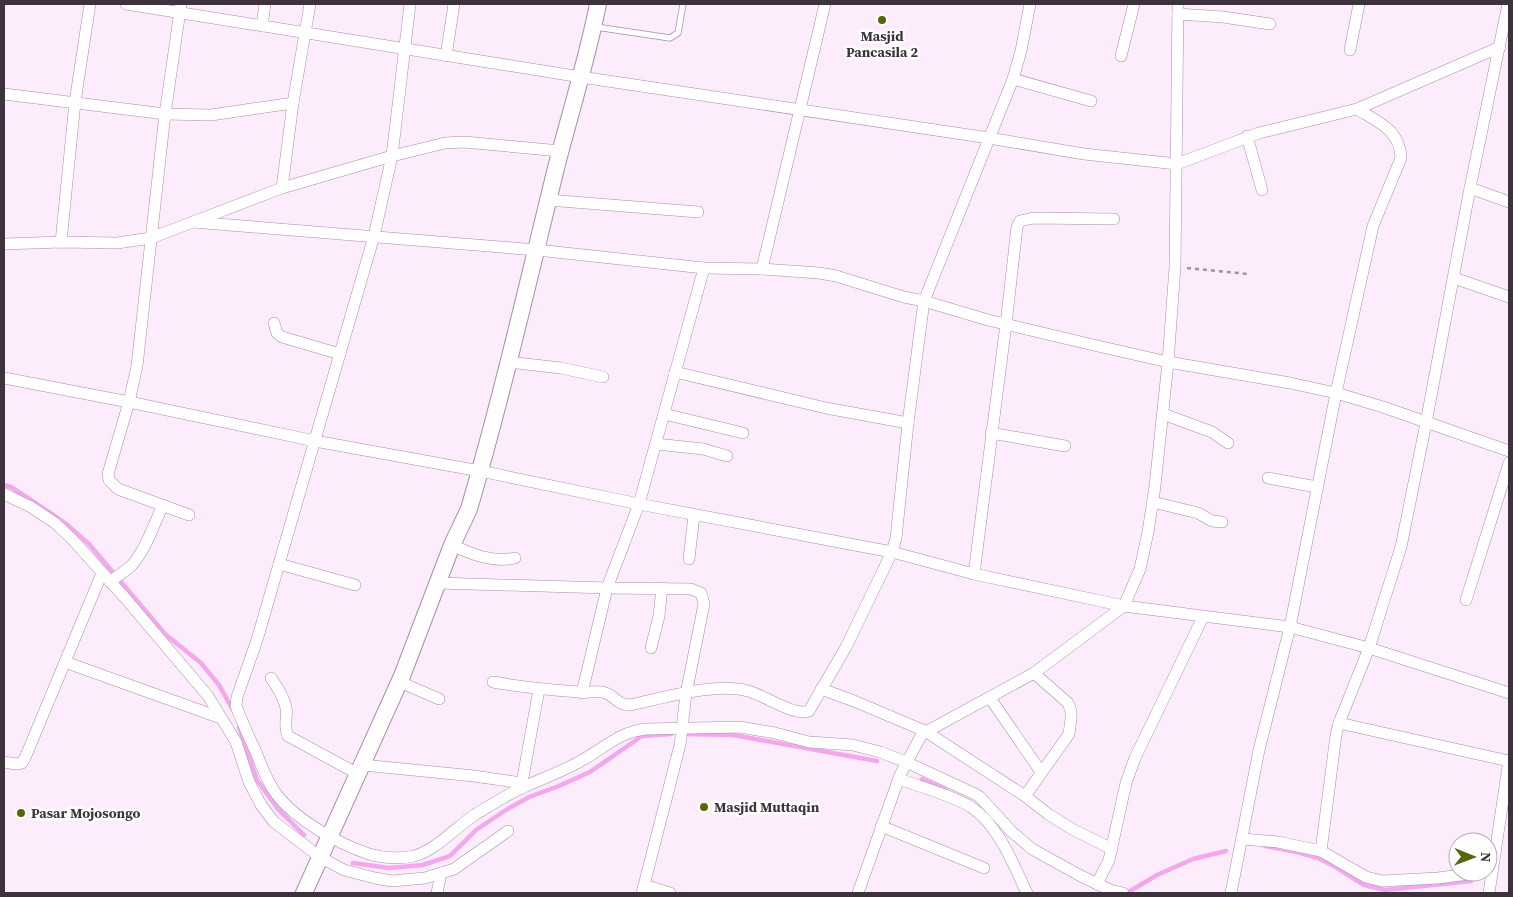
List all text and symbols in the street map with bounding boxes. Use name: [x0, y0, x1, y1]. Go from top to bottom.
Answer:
marker: Masjid Pancasila 2: [876, 14, 888, 26]
place label: Masjid Pancasila 2: [846, 26, 918, 62]
place label: Masjid Muttaqin: [714, 797, 820, 817]
marker: Masjid Muttaqin: [698, 801, 710, 813]
place label: Pasar Mojosongo: [31, 803, 141, 823]
marker: Pasar Mojosongo: [15, 807, 27, 819]
north arrow: [1448, 832, 1498, 882]
text: N: [1476, 852, 1496, 863]

